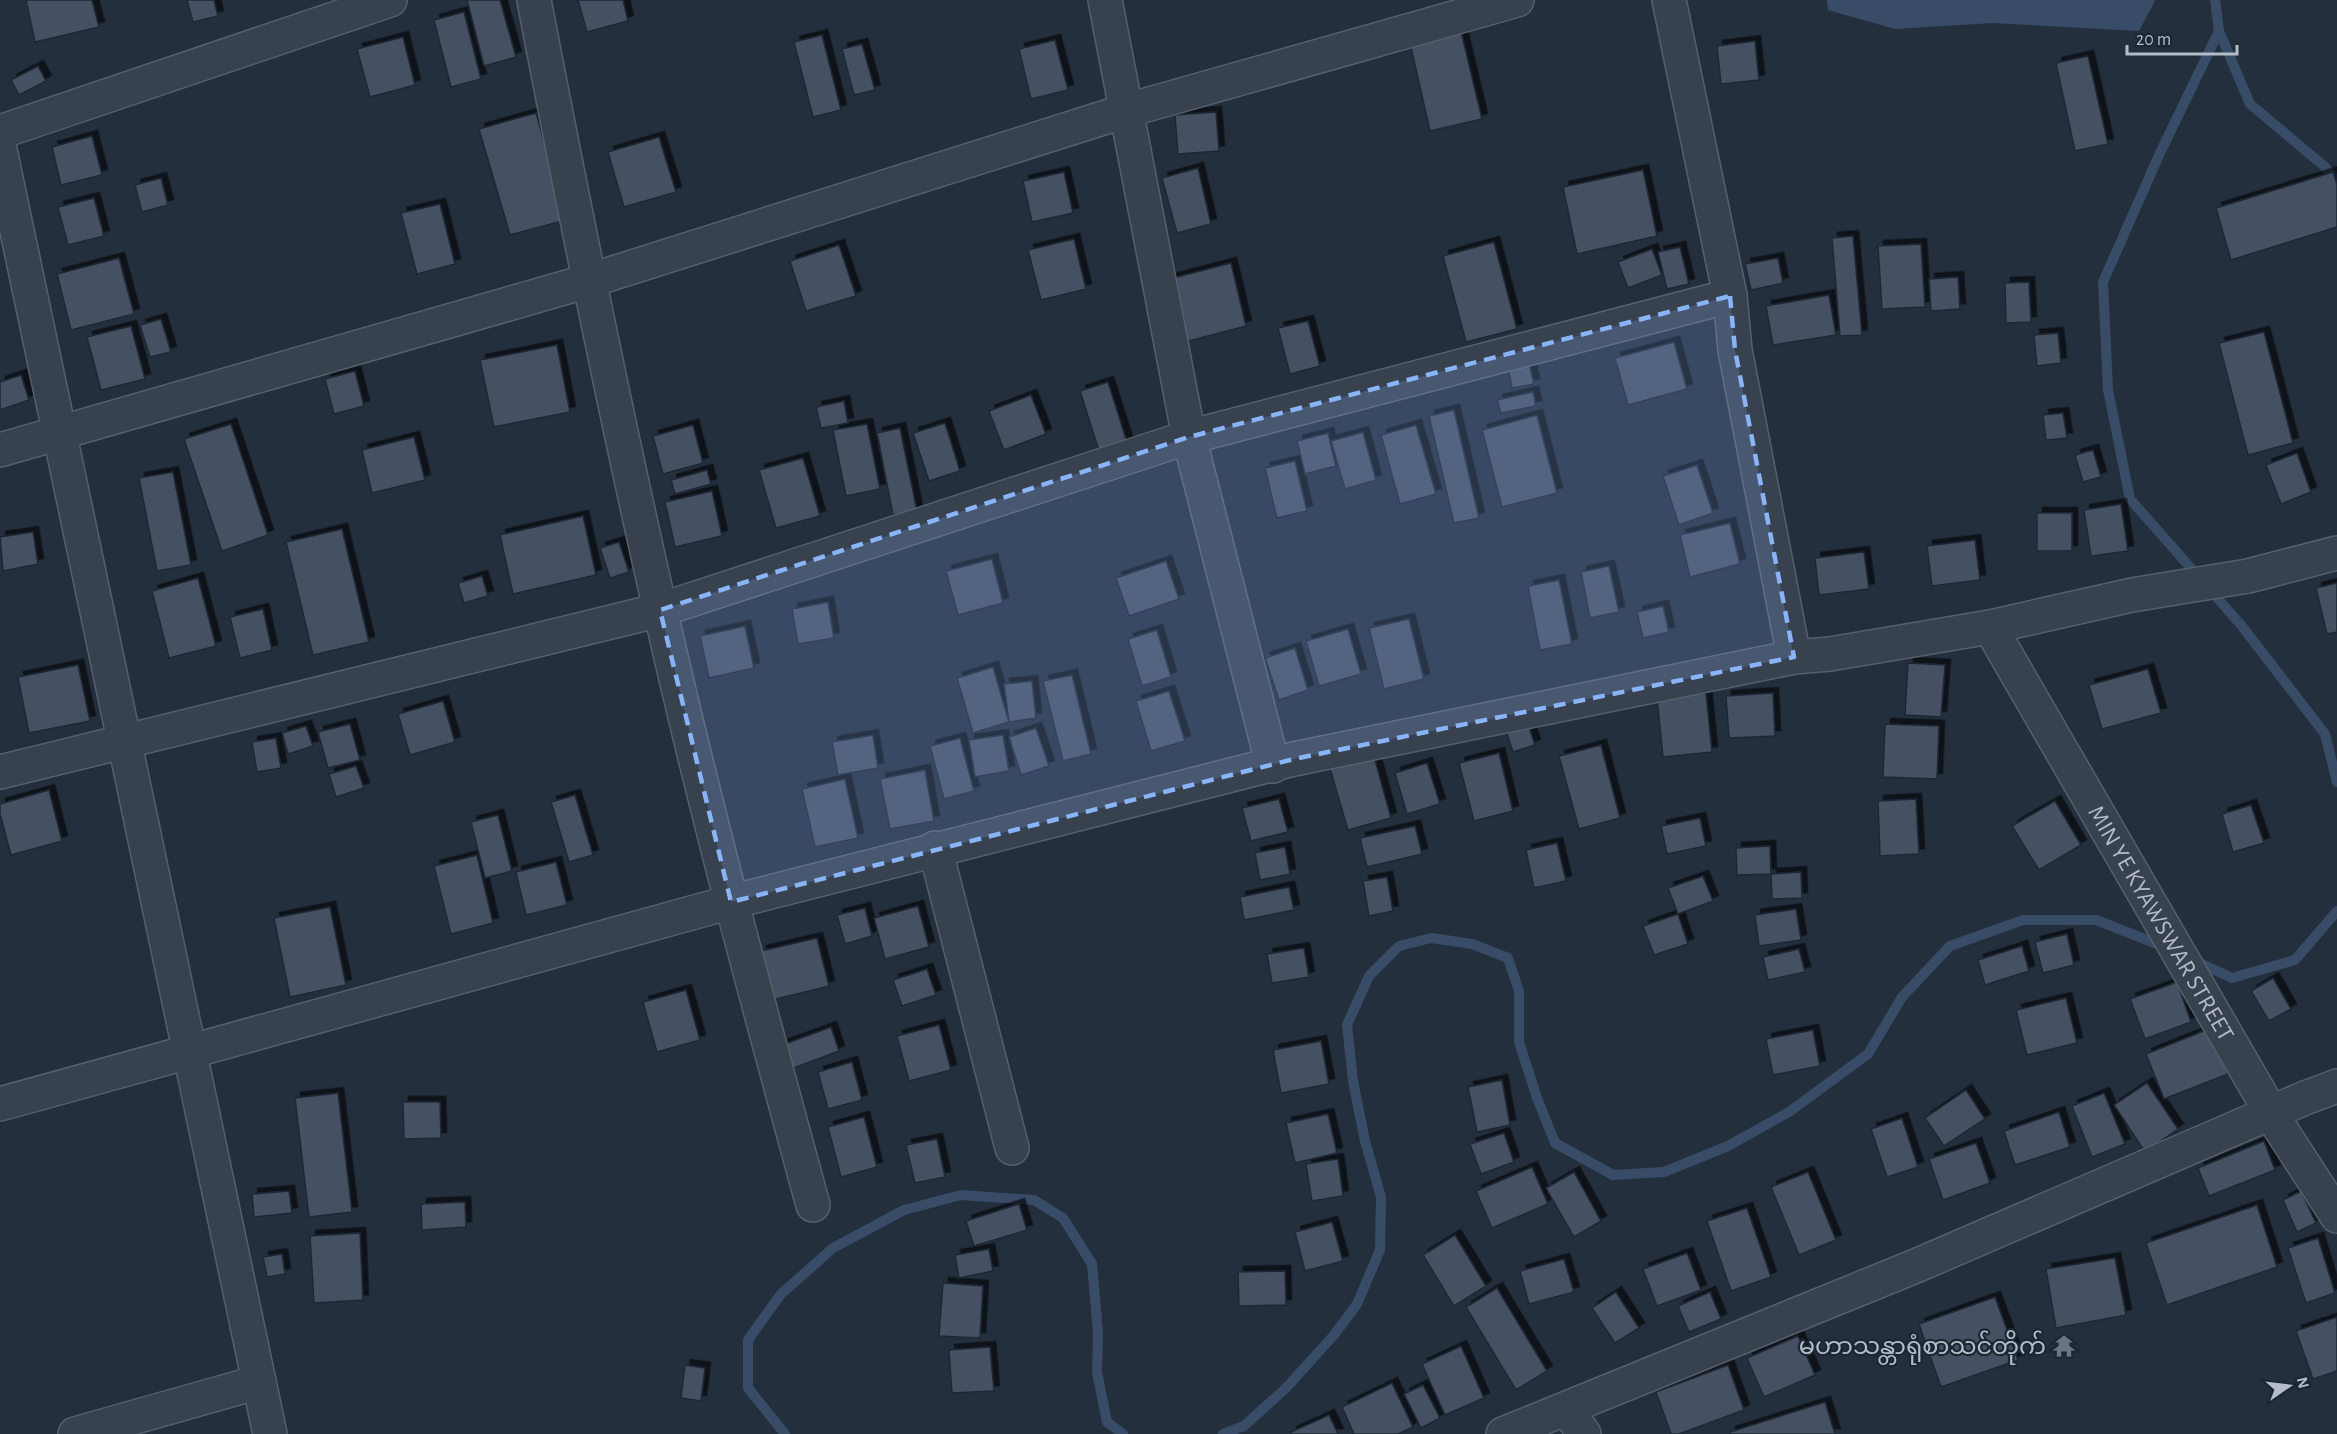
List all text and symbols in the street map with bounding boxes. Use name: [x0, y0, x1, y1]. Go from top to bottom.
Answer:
scale bar: [2127, 18, 2236, 56]
text: 20 m: [2136, 31, 2171, 49]
street label: MIN YE KYAWSWAR STREET: [2083, 802, 2238, 1045]
place label: မဟာသန္တာရုံစာသင်တိုက်: [1799, 1330, 2046, 1365]
temple icon: မဟာသန္တာရုံစာသင်တိုက်: [2051, 1333, 2077, 1359]
north arrow: [2259, 1356, 2319, 1416]
text: N: [2293, 1375, 2312, 1390]

